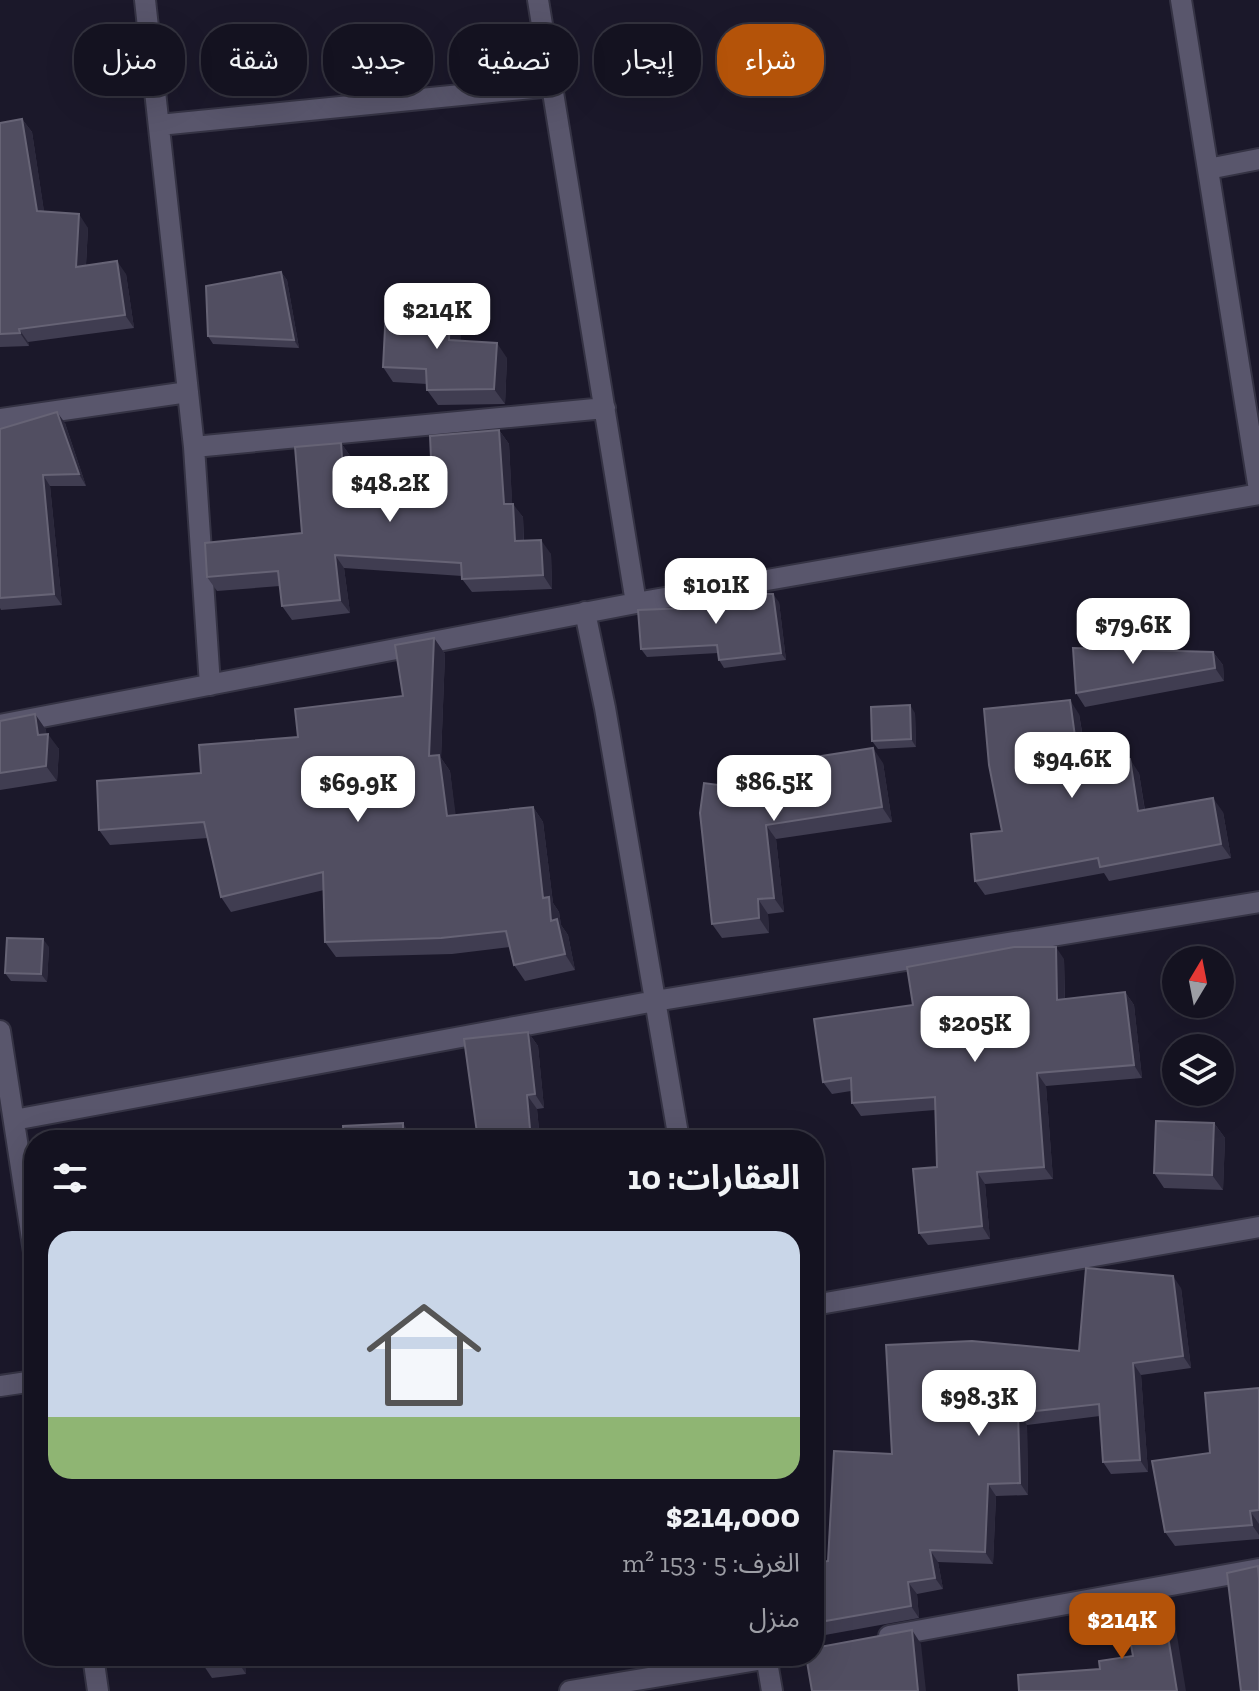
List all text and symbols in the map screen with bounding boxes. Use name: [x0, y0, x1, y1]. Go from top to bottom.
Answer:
chip: منزل: [74, 24, 185, 96]
chip: شقة: [201, 24, 307, 96]
chip: جديد: [323, 24, 433, 96]
chip: تصفية: [449, 24, 578, 96]
chip: إيجار: [594, 24, 701, 96]
chip: شراء: [717, 24, 824, 96]
pin: $214K: [381, 283, 493, 351]
text: $214K: [402, 293, 472, 325]
pin: $48.2K: [325, 456, 455, 524]
text: $48.2K: [350, 466, 430, 498]
pin: $101K: [660, 558, 772, 626]
text: $101K: [683, 568, 749, 600]
pin: $79.6K: [1068, 598, 1198, 666]
text: $79.6K: [1095, 608, 1171, 640]
pin: $94.6K: [1007, 732, 1137, 800]
text: $94.6K: [1033, 742, 1111, 774]
pin: $86.5K: [709, 755, 839, 823]
pin: $69.9K: [293, 756, 423, 824]
text: $86.5K: [735, 765, 813, 797]
text: $69.9K: [319, 766, 397, 798]
north arrow: [1162, 946, 1234, 1018]
map controls: [1162, 946, 1234, 1106]
pin: $205K: [919, 996, 1031, 1064]
text: $205K: [939, 1006, 1011, 1038]
button: layers: [1162, 1034, 1234, 1106]
icon: filters: [48, 1156, 92, 1200]
text: العقارات: 10: [628, 1157, 800, 1198]
icon: home: [352, 1283, 496, 1427]
pin: $98.3K: [914, 1370, 1044, 1438]
text: $98.3K: [940, 1380, 1018, 1412]
text: $214,000: [666, 1495, 800, 1536]
text: الغرف: 5 · 153 m²: [622, 1547, 800, 1579]
pin: $214K: [1066, 1593, 1178, 1661]
text: منزل: [749, 1602, 800, 1634]
text: $214K: [1087, 1603, 1157, 1635]

